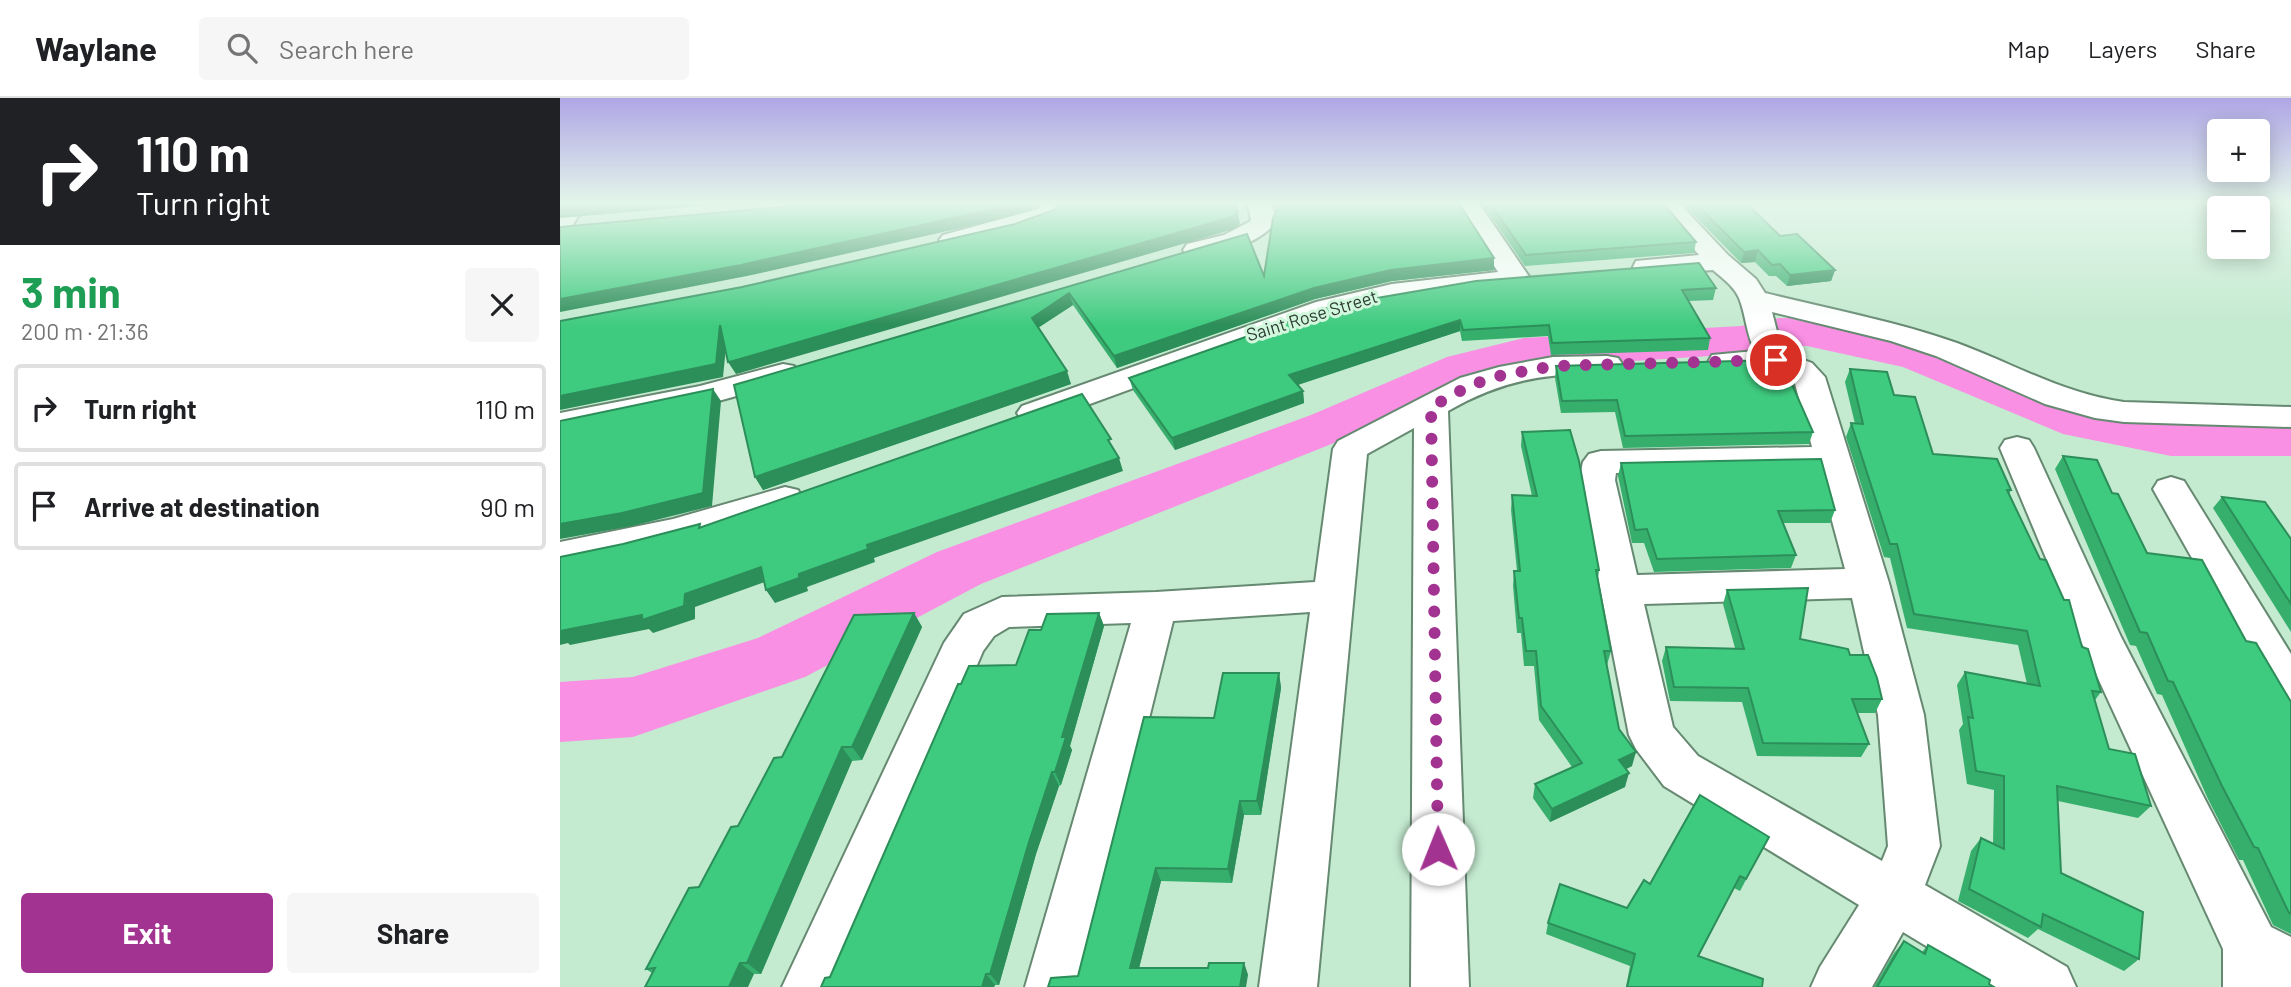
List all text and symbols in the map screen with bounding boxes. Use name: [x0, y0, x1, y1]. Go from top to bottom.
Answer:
search box: [199, 17, 689, 80]
text: Waylane: [35, 28, 157, 68]
icon: search: [223, 29, 261, 67]
text: Search here: [279, 33, 414, 64]
text: Map: [2007, 34, 2050, 63]
text: Layers: [2088, 34, 2157, 63]
text: Share: [2195, 34, 2256, 63]
map controls: [2207, 119, 2270, 259]
button: +: [2207, 119, 2270, 182]
text: 110 m: [136, 123, 250, 182]
icon: right: [21, 126, 112, 217]
text: Turn right: [136, 183, 271, 221]
button: −: [2207, 196, 2270, 259]
text: 3 min: [21, 266, 121, 316]
button: close: [465, 268, 539, 342]
street label: Saint Rose Street: [1244, 285, 1380, 345]
text: 200 m · 21:36: [21, 317, 149, 345]
pin: [1746, 330, 1806, 390]
icon: arrive: [1757, 341, 1795, 379]
icon: right: [25, 389, 63, 427]
text: Turn right: [84, 393, 197, 424]
text: 110 m: [475, 393, 535, 424]
icon: arrive: [25, 487, 63, 525]
text: Arrive at destination: [84, 491, 320, 522]
text: 90 m: [480, 491, 535, 522]
position arrow: [1401, 812, 1475, 886]
button: Exit: [21, 893, 273, 973]
button: Share: [287, 893, 539, 973]

